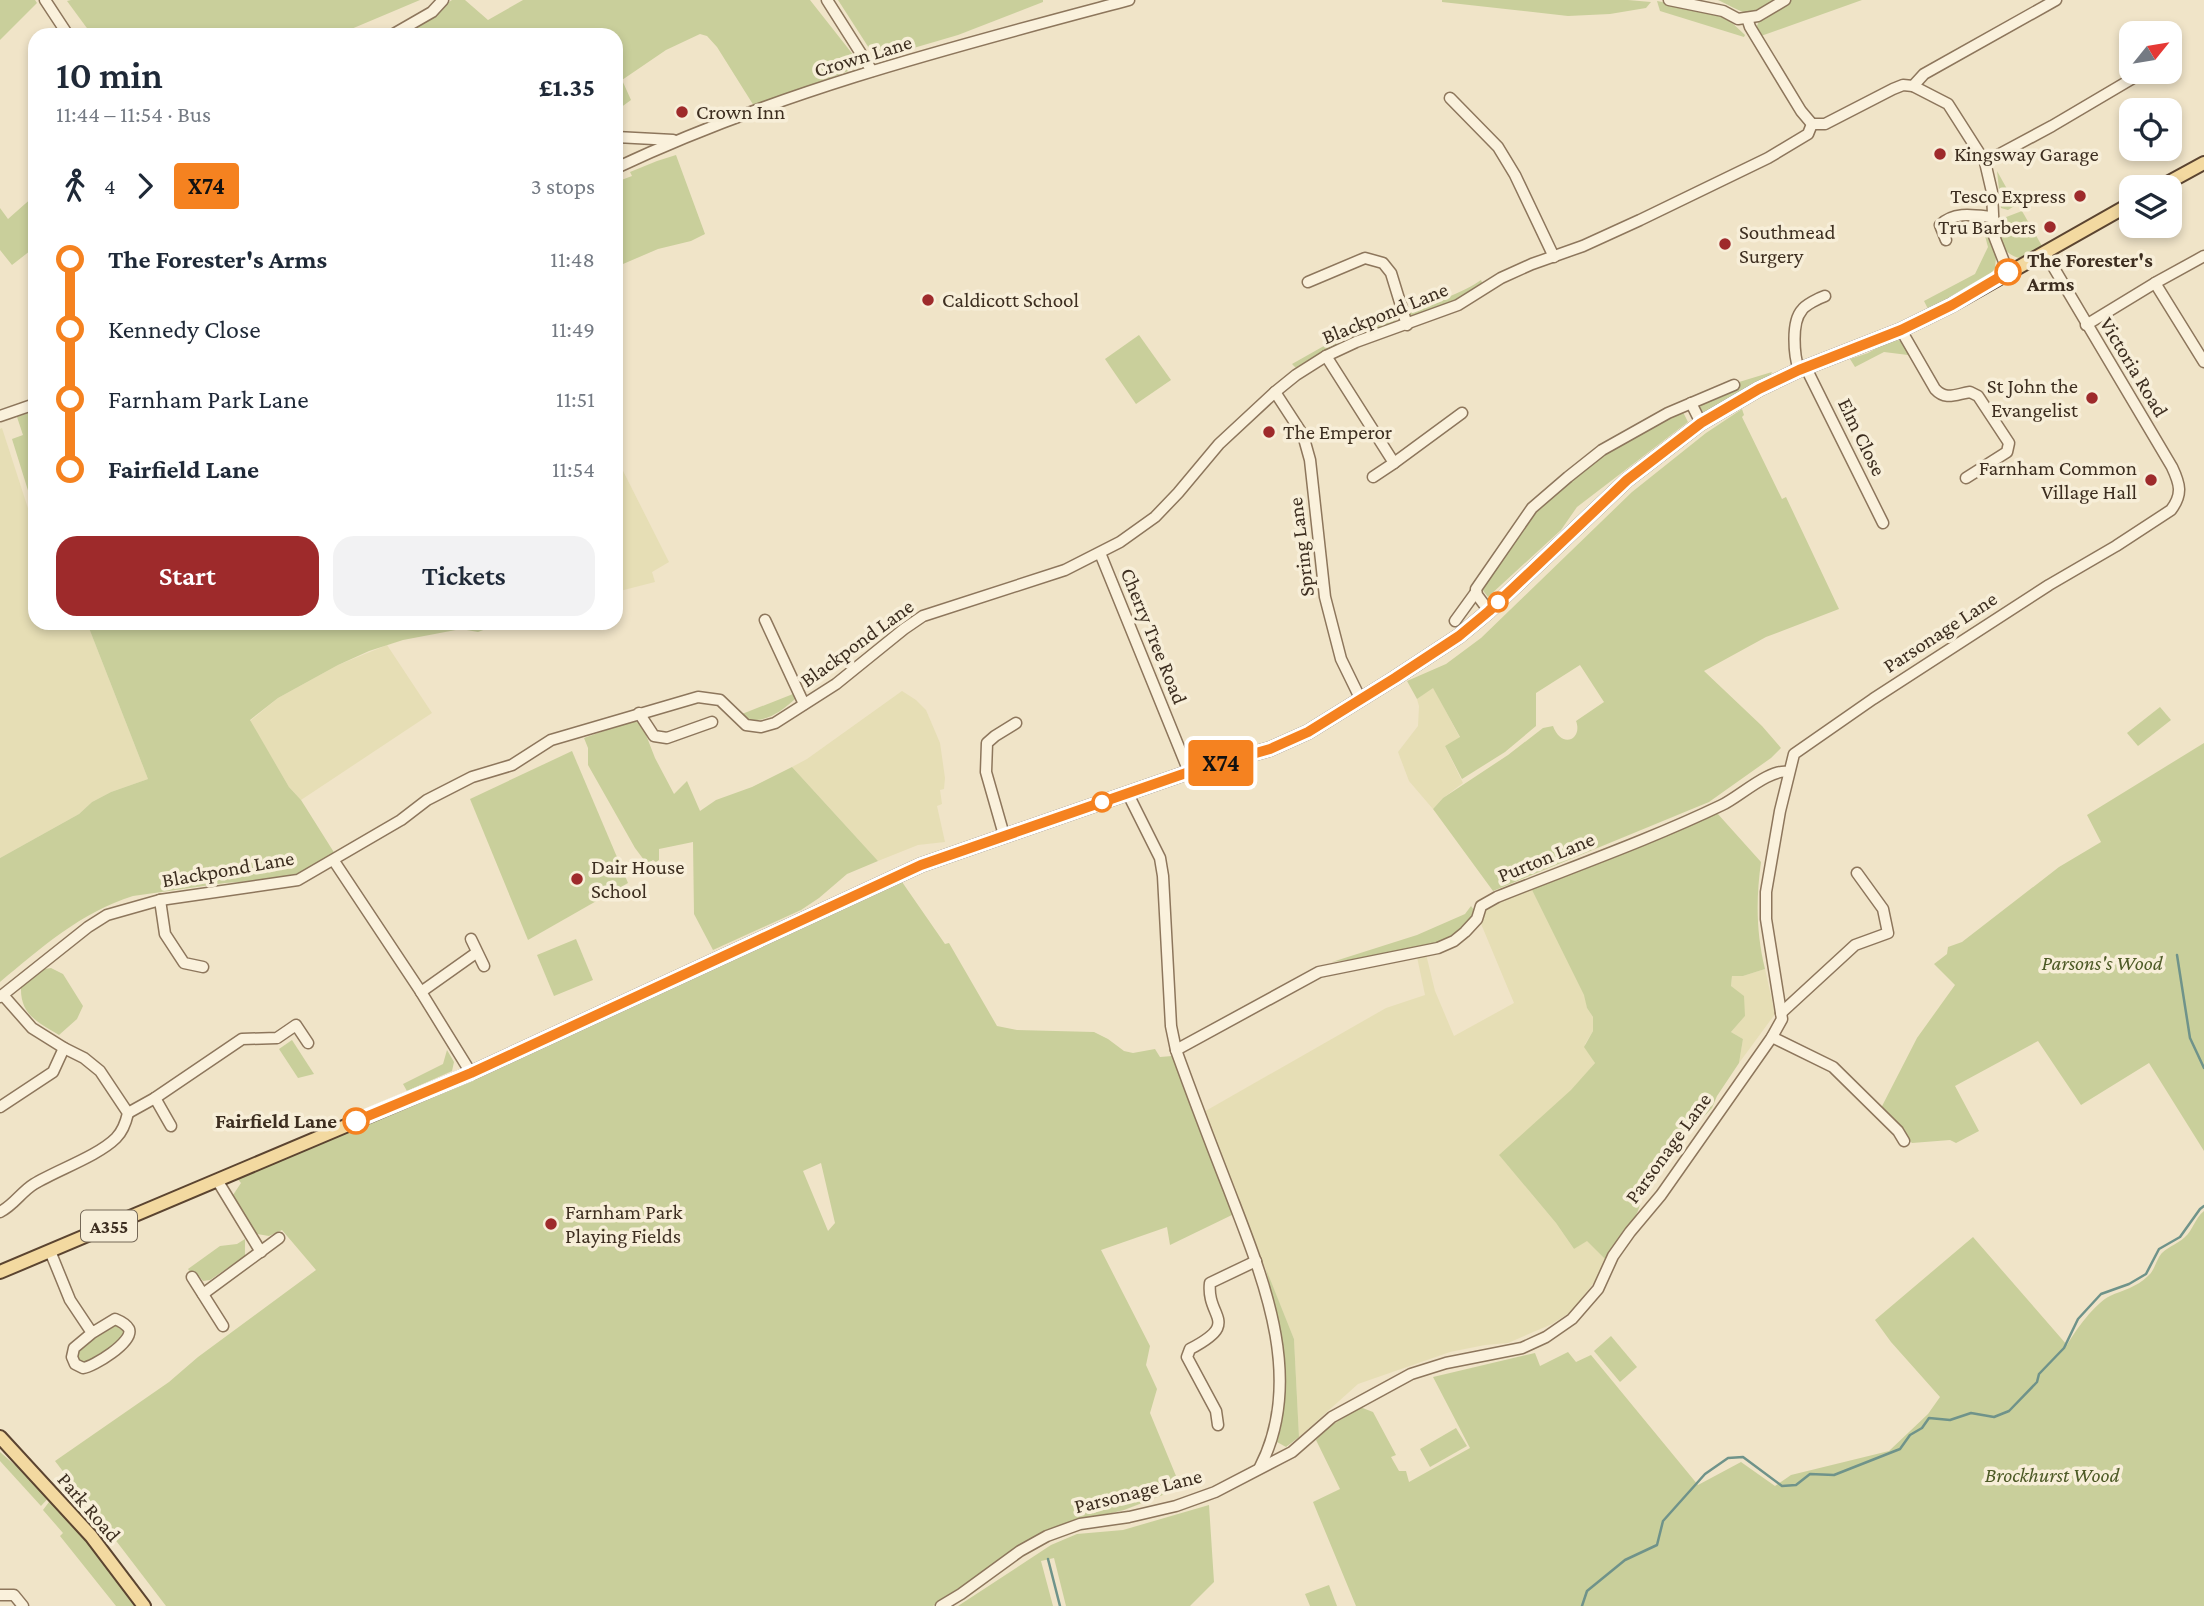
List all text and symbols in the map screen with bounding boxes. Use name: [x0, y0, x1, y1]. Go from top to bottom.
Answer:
north arrow: [2119, 21, 2182, 84]
map controls: [2119, 21, 2182, 238]
street label: Crown Lane: [811, 30, 915, 82]
text: 10 min: [56, 54, 163, 96]
text: £1.35: [539, 73, 595, 102]
button: locate: [2119, 98, 2182, 161]
place label: Crown Inn: [696, 100, 785, 124]
text: 11:44 – 11:54 · Bus: [56, 101, 211, 127]
marker: Crown Inn: [674, 104, 690, 120]
place label: Kingsway Garage: [1954, 142, 2099, 166]
marker: Kingsway Garage: [1932, 146, 1948, 162]
icon: walk: [56, 167, 94, 205]
icon: forward: [126, 167, 164, 205]
text: X74: [188, 172, 225, 199]
text: 4: [104, 173, 116, 199]
text: 3 stops: [531, 173, 595, 199]
button: layers: [2119, 175, 2182, 238]
place label: Tesco Express: [1950, 184, 2066, 208]
marker: Tesco Express: [2072, 188, 2088, 204]
place label: Tru Barbers: [1938, 215, 2036, 239]
marker: Tru Barbers: [2042, 219, 2058, 235]
place label: Southmead Surgery: [1739, 220, 1836, 268]
marker: Southmead Surgery: [1717, 236, 1733, 252]
text: The Forester's Arms: [108, 245, 327, 274]
text: 11:48: [550, 246, 595, 272]
place label: The Forester's Arms: [2026, 248, 2153, 296]
marker: The Forester's Arms: [1995, 259, 2021, 285]
street label: Blackpond Lane: [1318, 277, 1452, 349]
place label: Caldicott School: [942, 288, 1079, 312]
marker: Caldicott School: [920, 292, 936, 308]
street label: Victoria Road: [2095, 313, 2173, 421]
text: Kennedy Close: [108, 315, 261, 344]
text: 11:49: [551, 316, 595, 342]
place label: St John the Evangelist: [1987, 374, 2079, 422]
text: Farnham Park Lane: [108, 385, 309, 414]
text: 11:51: [556, 386, 595, 412]
marker: St John the Evangelist: [2084, 390, 2100, 406]
street label: Elm Close: [1833, 394, 1891, 480]
place label: The Emperor: [1283, 420, 1393, 444]
marker: The Emperor: [1261, 424, 1277, 440]
text: Fairfield Lane: [108, 455, 259, 484]
text: 11:54: [552, 456, 595, 482]
place label: Farnham Common Village Hall: [1979, 456, 2137, 504]
marker: Farnham Common Village Hall: [2143, 472, 2159, 488]
street label: Spring Lane: [1283, 496, 1319, 598]
button: Start: [56, 536, 319, 616]
button: Tickets: [333, 536, 595, 616]
street label: Cherry Tree Road: [1116, 564, 1192, 708]
street label: Parsonage Lane: [1879, 586, 2001, 678]
unlabelled marker: [1488, 592, 1508, 612]
street label: Blackpond Lane: [796, 594, 918, 692]
line badge: X74: [1181, 740, 1261, 786]
text: X74: [1202, 749, 1240, 776]
unlabelled marker: [1092, 792, 1112, 812]
street label: Purton Lane: [1494, 827, 1598, 887]
street label: Blackpond Lane: [160, 846, 296, 892]
place label: Dair House School: [591, 855, 684, 903]
marker: Dair House School: [569, 871, 585, 887]
park label: Parsons's Wood: [2041, 951, 2164, 975]
street label: Parsonage Lane: [1620, 1088, 1716, 1208]
marker: Fairfield Lane: [343, 1108, 369, 1134]
place label: Fairfield Lane: [215, 1109, 337, 1133]
place label: Farnham Park Playing Fields: [565, 1200, 682, 1248]
road number: A355: [81, 1210, 137, 1242]
marker: Farnham Park Playing Fields: [543, 1216, 559, 1232]
park label: Brockhurst Wood: [1985, 1463, 2120, 1487]
street label: Parsonage Lane: [1072, 1464, 1204, 1518]
street label: Park Road: [52, 1467, 126, 1547]

